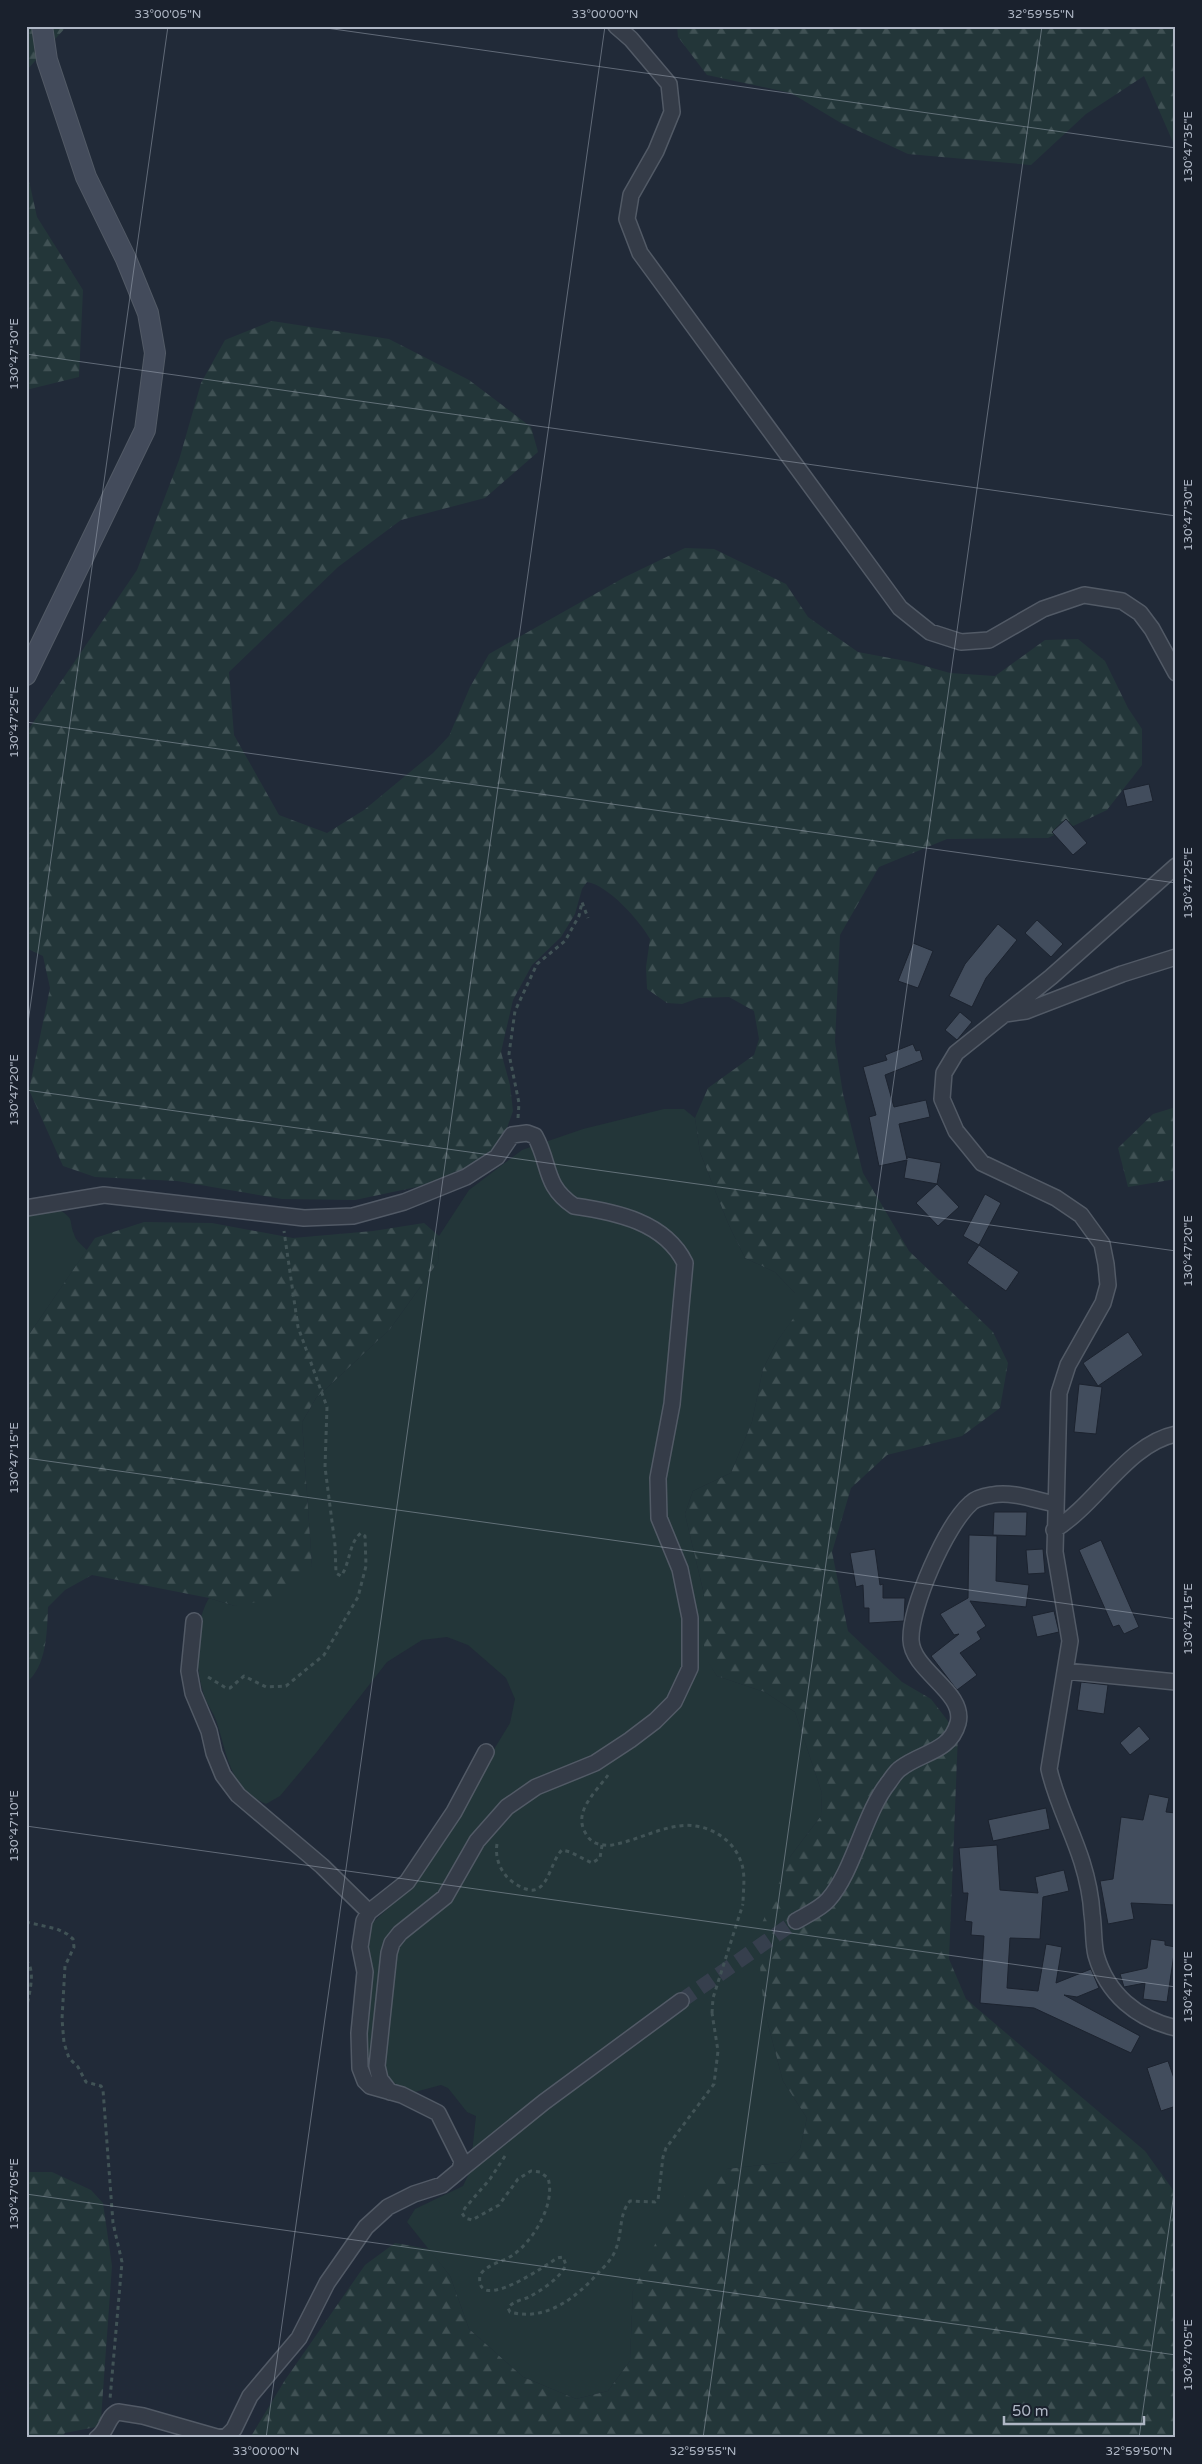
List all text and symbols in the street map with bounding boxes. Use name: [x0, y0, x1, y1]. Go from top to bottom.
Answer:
text: 33°00'05"N: [135, 7, 202, 21]
text: 33°00'00"N: [572, 7, 639, 21]
text: 32°59'55"N: [1008, 7, 1075, 21]
text: 130°47'35"E: [1181, 111, 1195, 183]
text: 130°47'30"E: [7, 318, 21, 390]
text: 130°47'30"E: [1181, 479, 1195, 551]
text: 130°47'25"E: [7, 686, 21, 758]
text: 130°47'25"E: [1181, 847, 1195, 919]
text: 130°47'20"E: [7, 1054, 21, 1126]
text: 130°47'20"E: [1181, 1215, 1195, 1287]
text: 130°47'15"E: [7, 1422, 21, 1494]
text: 130°47'15"E: [1181, 1583, 1195, 1655]
text: 130°47'10"E: [7, 1790, 21, 1862]
text: 130°47'10"E: [1181, 1951, 1195, 2023]
text: 130°47'05"E: [7, 2158, 21, 2230]
text: 130°47'05"E: [1181, 2319, 1195, 2391]
scale bar: [1004, 2394, 1144, 2426]
text: 50 m: [1012, 2402, 1049, 2420]
text: 33°00'00"N: [233, 2444, 300, 2458]
text: 32°59'55"N: [670, 2444, 737, 2458]
text: 32°59'50"N: [1106, 2444, 1173, 2458]

